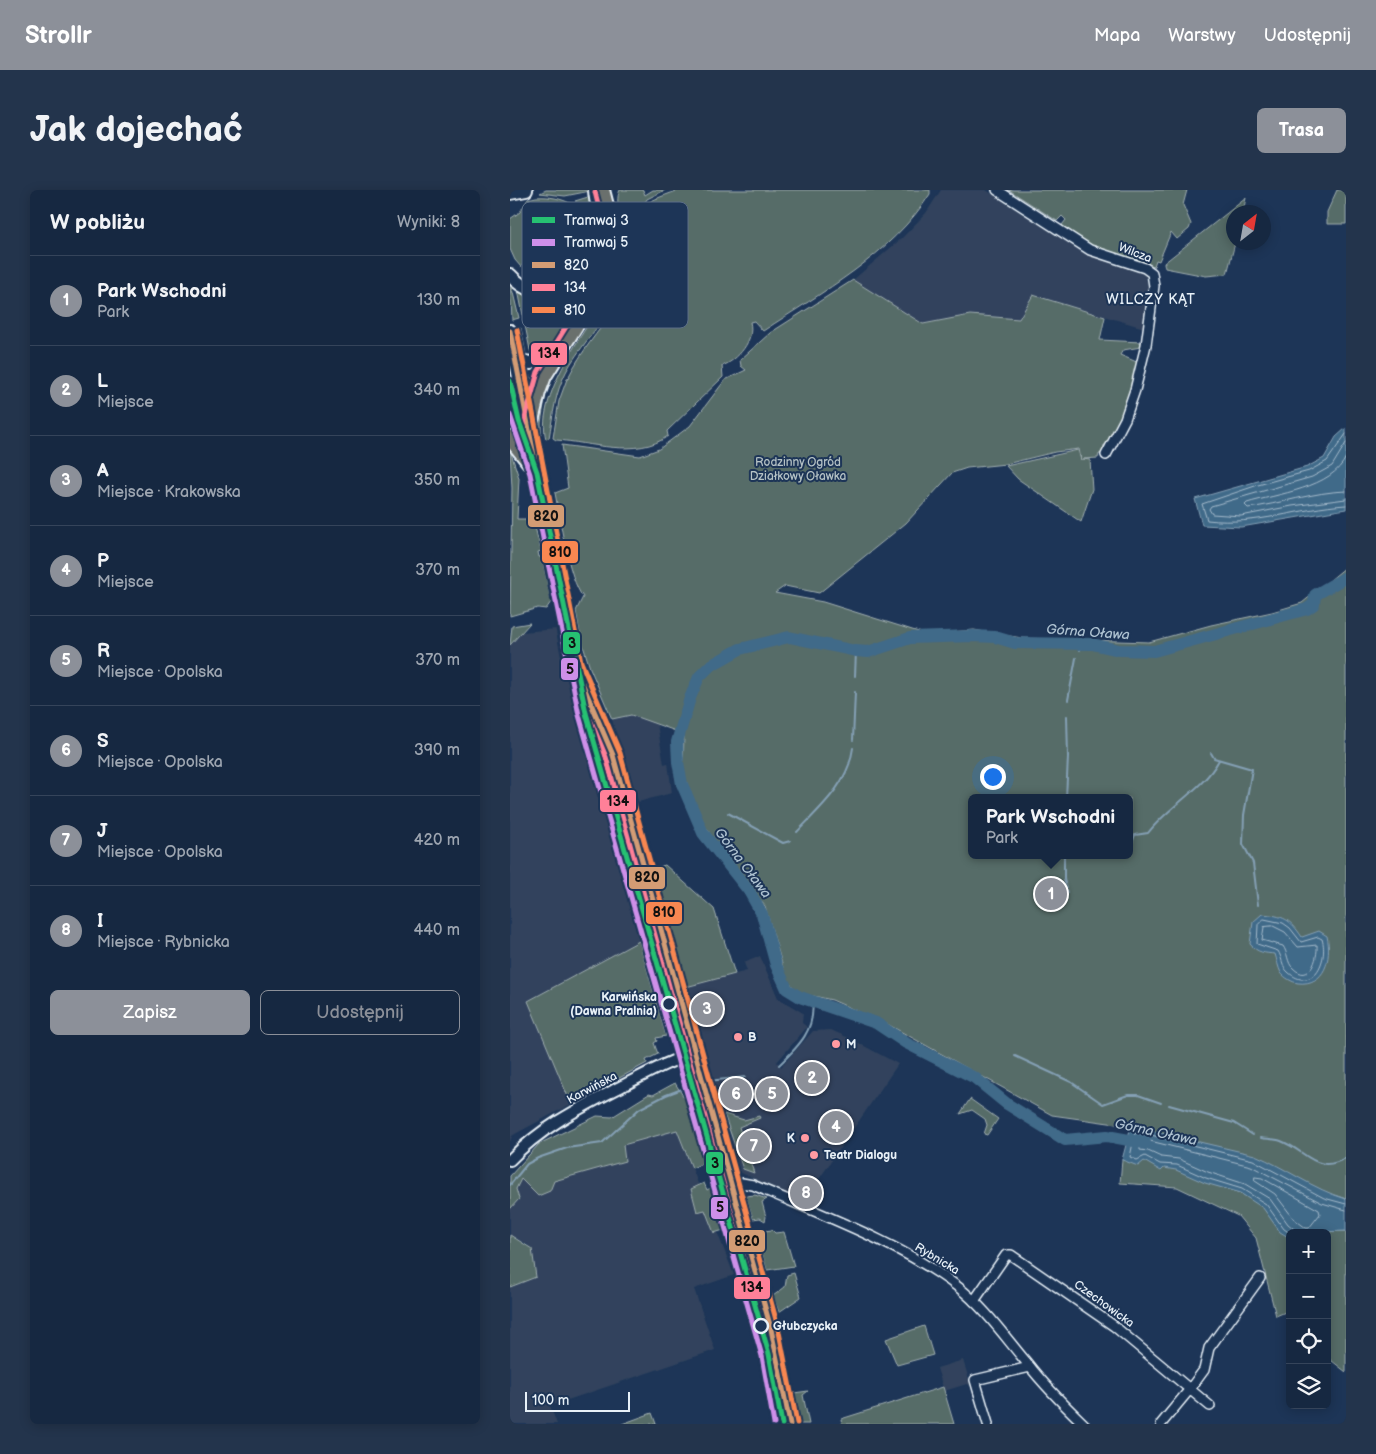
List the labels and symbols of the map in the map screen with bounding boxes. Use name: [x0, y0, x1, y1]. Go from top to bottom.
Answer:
legend: [522, 202, 688, 328]
north arrow: [1226, 205, 1271, 250]
text: Tramwaj 3: [564, 212, 629, 229]
text: Tramwaj 5: [564, 234, 628, 251]
street label: Wilcza: [1116, 240, 1154, 266]
text: 820: [564, 257, 589, 274]
text: 134: [564, 279, 587, 296]
district label: WILCZY KĄT: [1106, 291, 1196, 308]
text: 810: [564, 302, 586, 319]
line badge: 134: [530, 342, 568, 366]
text: 134: [538, 345, 561, 362]
park label: Rodzinny Ogród Działkowy Oławka: [750, 455, 846, 484]
line badge: 820: [527, 504, 565, 528]
text: 820: [533, 508, 559, 525]
line badge: 810: [541, 540, 579, 564]
text: 810: [548, 544, 572, 561]
water label: Górna Oława: [1046, 621, 1130, 643]
line badge: 3: [562, 631, 581, 655]
text: 3: [568, 635, 576, 652]
line badge: 5: [560, 657, 579, 681]
text: 5: [566, 661, 574, 678]
your location: [980, 764, 1006, 790]
line badge: 134: [599, 789, 637, 813]
text: 134: [607, 793, 630, 810]
water label: Górna Oława: [711, 824, 775, 902]
line badge: 820: [628, 866, 666, 890]
text: 820: [634, 869, 660, 886]
pin: 1: [1035, 875, 1067, 913]
line badge: 810: [645, 901, 683, 925]
text: 810: [652, 904, 676, 921]
place label: Karwińska (Dawna Pralnia): [570, 990, 657, 1019]
pin: 3: [691, 990, 723, 1028]
marker: Karwińska (Dawna Pralnia): [661, 996, 677, 1012]
place label: B: [748, 1030, 757, 1045]
marker: B: [732, 1031, 744, 1043]
place label: M: [846, 1037, 856, 1052]
marker: M: [830, 1038, 842, 1050]
pin: 2: [796, 1059, 828, 1097]
street label: Karwińska: [564, 1068, 620, 1107]
pin: 6: [720, 1075, 752, 1113]
pin: 5: [756, 1075, 788, 1113]
pin: 4: [820, 1108, 852, 1146]
water label: Górna Oława: [1113, 1115, 1199, 1149]
pin: 7: [738, 1127, 770, 1165]
place label: K: [787, 1131, 795, 1146]
marker: K: [799, 1132, 811, 1144]
place label: Teatr Dialogu: [824, 1148, 897, 1163]
marker: Teatr Dialogu: [808, 1149, 820, 1161]
line badge: 3: [705, 1151, 724, 1175]
text: 3: [711, 1155, 719, 1172]
pin: 8: [790, 1174, 822, 1212]
line badge: 5: [710, 1196, 729, 1220]
text: 5: [716, 1199, 724, 1216]
line badge: 820: [728, 1229, 766, 1253]
text: 820: [734, 1233, 760, 1250]
street label: Rybnicka: [912, 1240, 962, 1278]
line badge: 134: [733, 1276, 771, 1300]
street label: Czechowicka: [1071, 1277, 1137, 1331]
text: 134: [741, 1279, 764, 1296]
marker: Głubczycka: [753, 1318, 769, 1334]
place label: Głubczycka: [773, 1319, 838, 1334]
scale bar: [525, 1389, 630, 1412]

